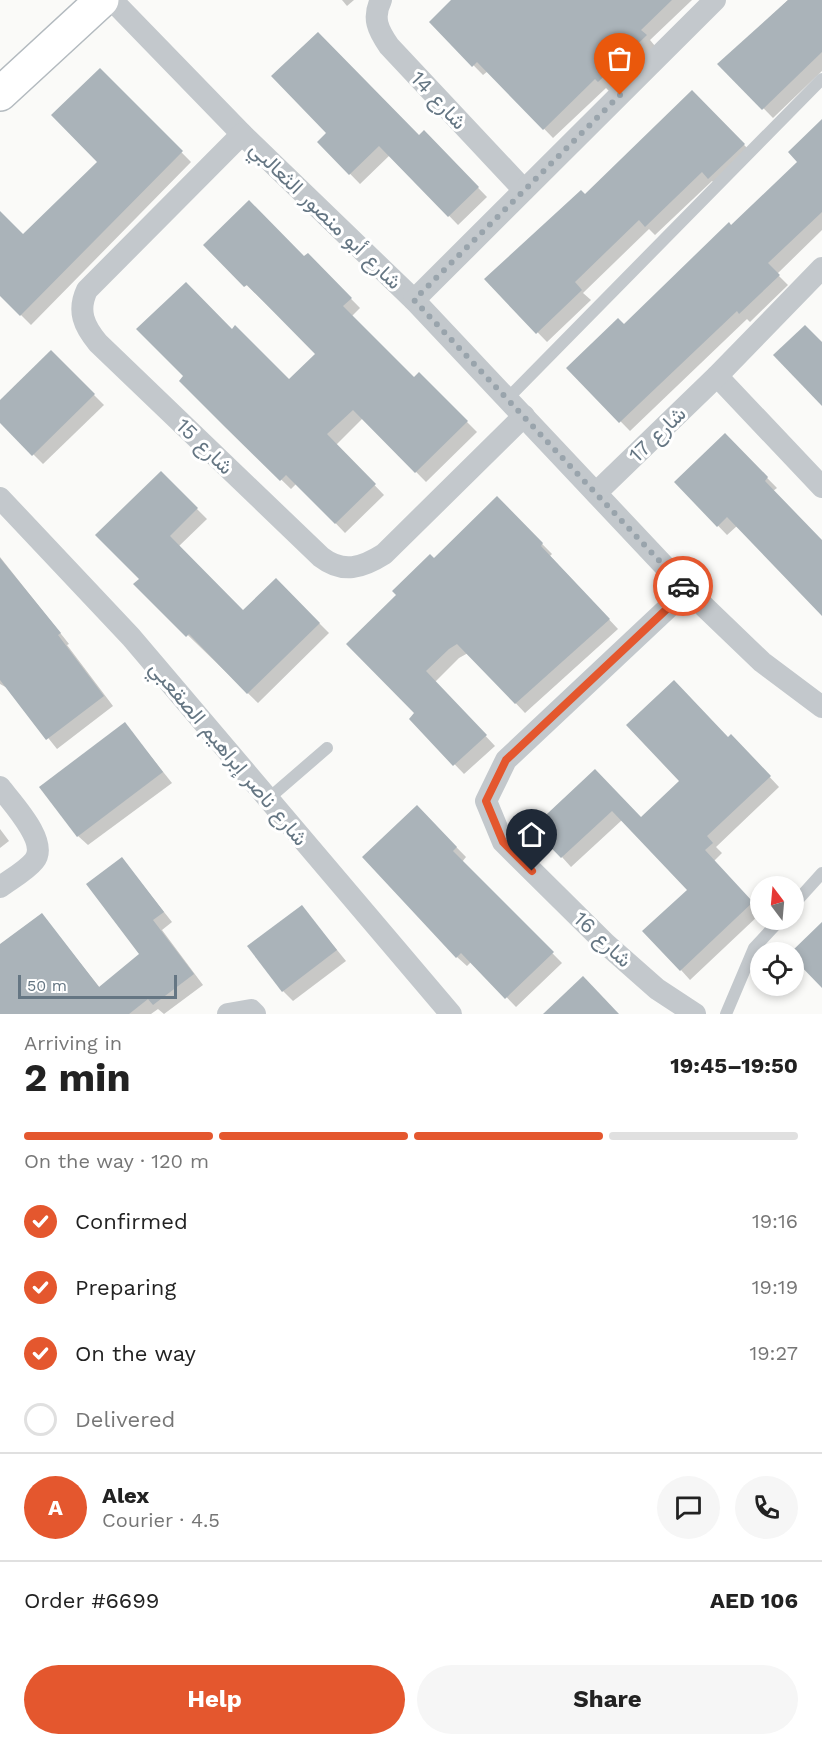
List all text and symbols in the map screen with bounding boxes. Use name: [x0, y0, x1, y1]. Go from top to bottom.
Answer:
pin: [594, 33, 645, 95]
icon: bag: [603, 42, 636, 75]
street label: شارع 14: [404, 66, 472, 136]
street label: شارع أبو منصور الثعالبي: [241, 136, 407, 298]
street label: شارع 17: [623, 401, 692, 469]
street label: شارع 15: [170, 413, 239, 481]
courier: [653, 556, 713, 616]
icon: car: [667, 570, 700, 603]
street label: شارع ناصر إبراهيم الصقعبي: [141, 656, 314, 854]
pin: [506, 809, 557, 871]
icon: home: [515, 818, 548, 851]
north arrow: [750, 876, 804, 930]
map controls: [750, 876, 804, 996]
street label: شارع 16: [567, 906, 637, 974]
button: locate: [750, 942, 804, 996]
scale bar: [18, 972, 177, 1000]
text: 50 m: [27, 976, 67, 995]
text: Arriving in: [24, 1031, 122, 1055]
text: 19:45–19:50: [670, 1053, 798, 1078]
text: 2 min: [24, 1055, 131, 1100]
text: On the way · 120 m: [24, 1149, 209, 1173]
icon: check: [24, 1205, 57, 1238]
text: Confirmed: [75, 1209, 188, 1234]
text: 19:16: [752, 1209, 798, 1233]
icon: check: [24, 1271, 57, 1304]
text: Preparing: [75, 1275, 176, 1300]
text: 19:19: [752, 1275, 798, 1299]
icon: check: [24, 1337, 57, 1370]
text: On the way: [75, 1341, 196, 1366]
text: 19:27: [749, 1341, 798, 1365]
text: Delivered: [75, 1407, 175, 1432]
button: chat: [657, 1476, 720, 1539]
button: phone: [735, 1476, 798, 1539]
text: Alex: [102, 1483, 149, 1508]
text: A: [48, 1495, 63, 1520]
text: Courier · 4.5: [102, 1508, 220, 1532]
text: Order #6699: [24, 1588, 159, 1613]
text: AED 106: [710, 1588, 798, 1613]
button: Help: [24, 1665, 405, 1734]
button: Share: [417, 1665, 798, 1734]

